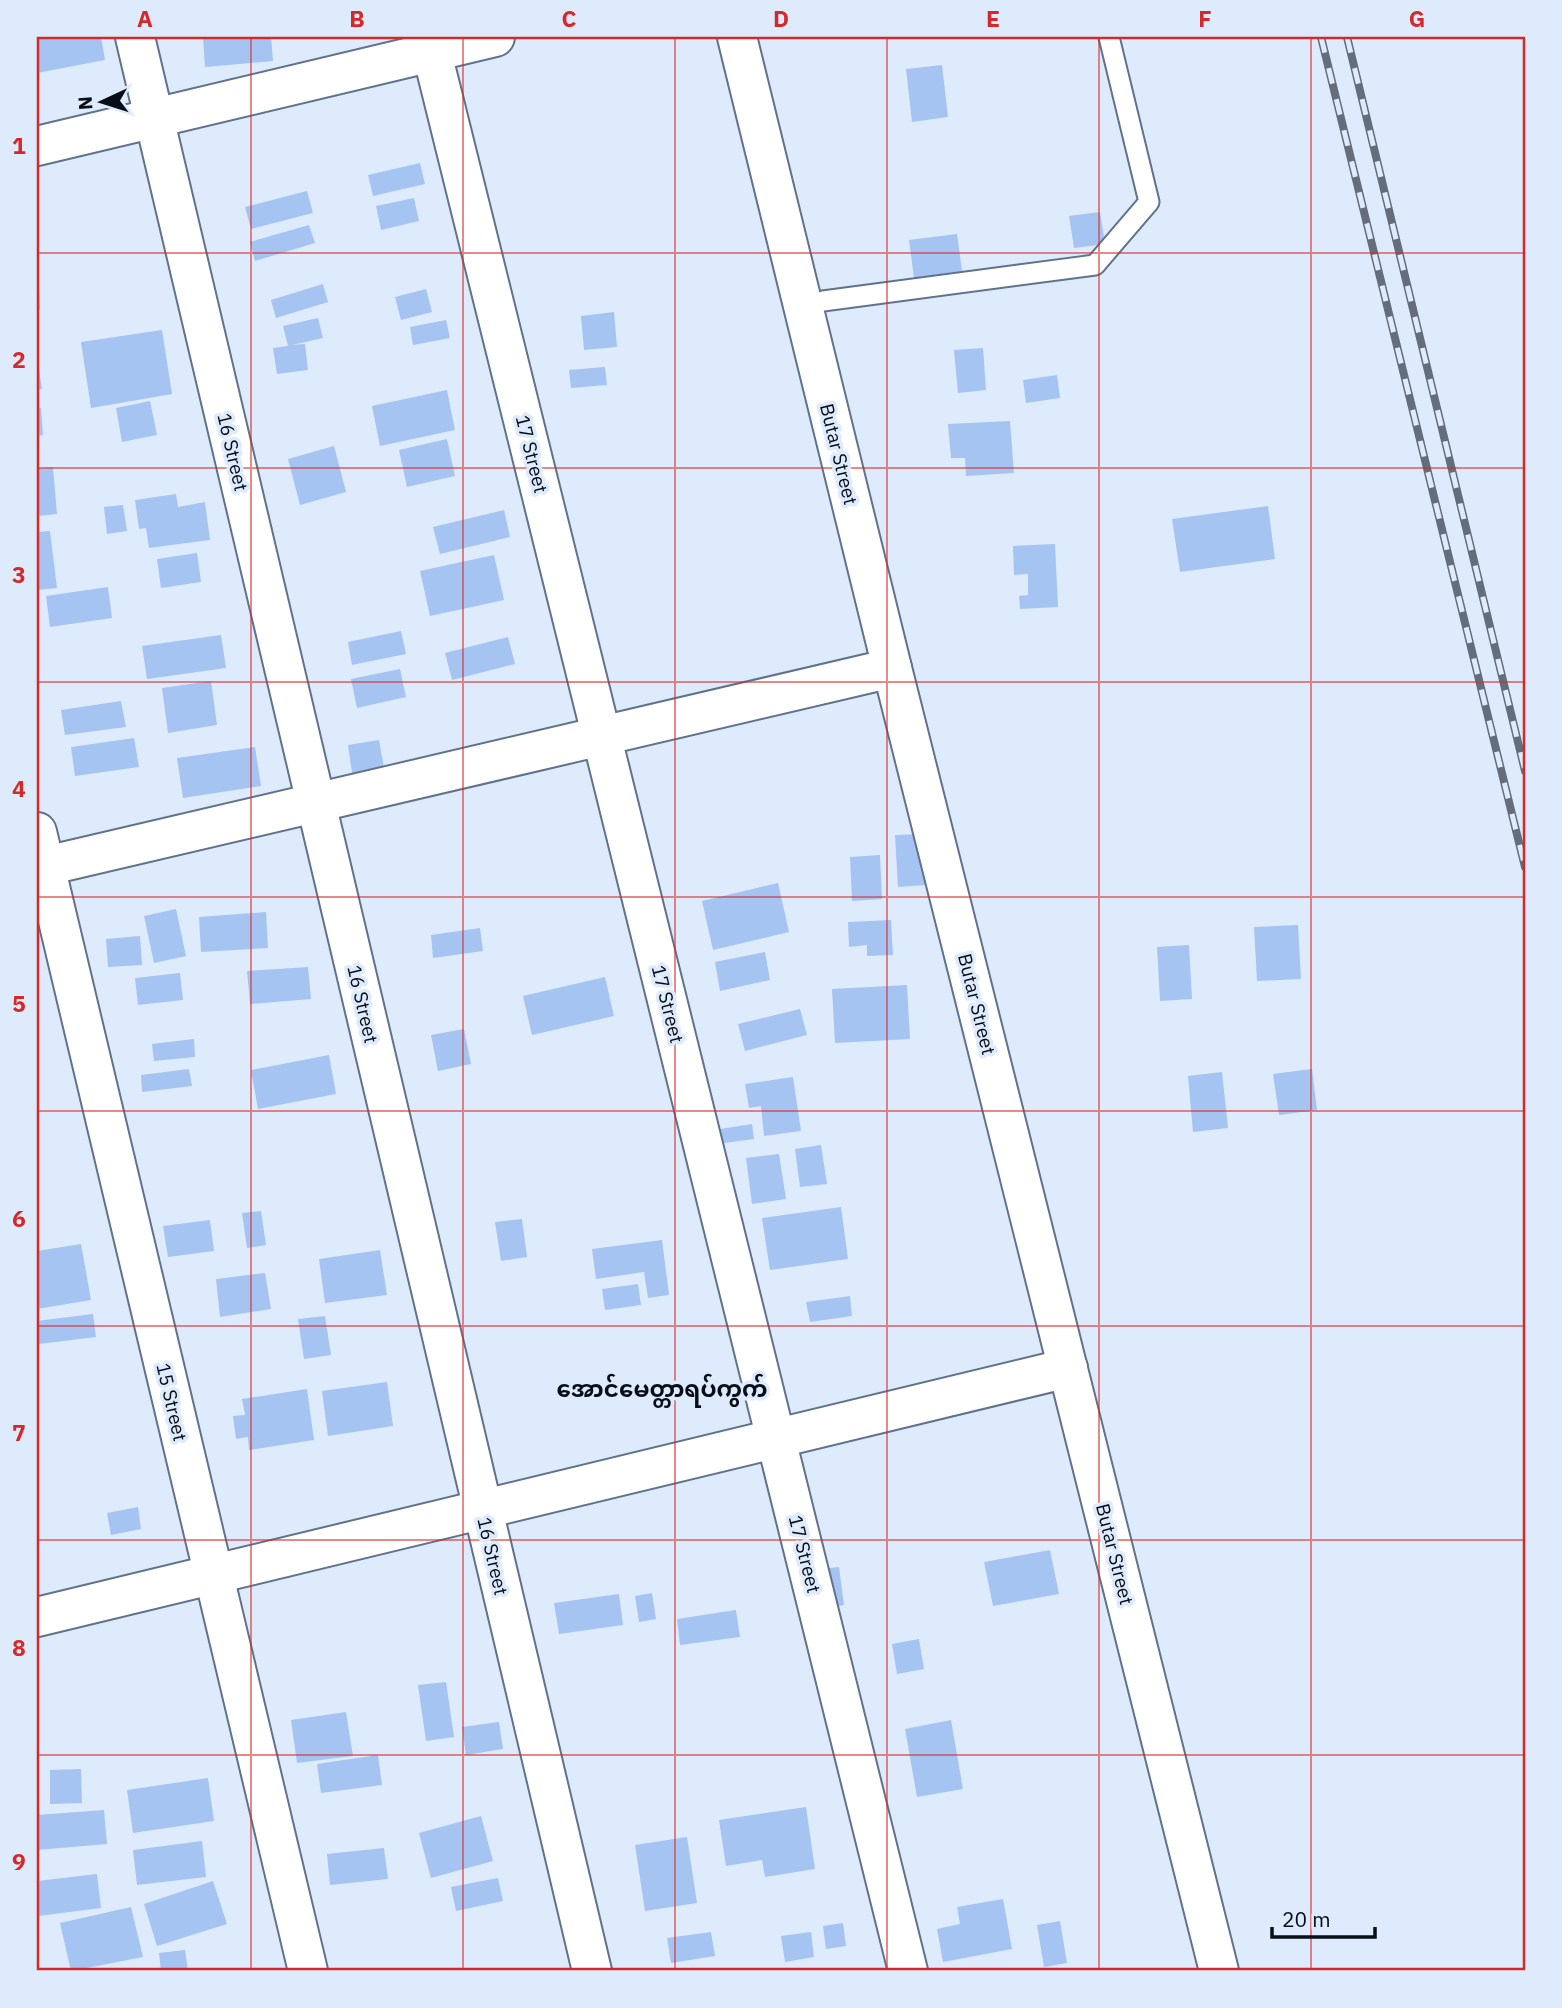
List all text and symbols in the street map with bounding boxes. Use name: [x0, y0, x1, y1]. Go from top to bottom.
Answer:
text: A: [137, 3, 153, 33]
text: B: [349, 3, 365, 33]
text: C: [562, 3, 577, 33]
text: D: [773, 3, 789, 33]
text: E: [986, 3, 1000, 33]
text: F: [1198, 3, 1212, 33]
text: G: [1409, 3, 1425, 33]
north arrow: [66, 66, 136, 136]
text: N: [73, 95, 97, 111]
text: 1: [12, 130, 26, 160]
text: 2: [12, 344, 26, 374]
street label: Butar Street: [815, 401, 863, 507]
street label: 16 Street: [212, 411, 254, 493]
street label: 17 Street: [511, 413, 553, 495]
text: 3: [12, 559, 26, 589]
text: 4: [12, 773, 26, 803]
street label: Butar Street: [953, 951, 1001, 1057]
street label: 16 Street: [342, 963, 384, 1045]
street label: 17 Street: [647, 963, 689, 1045]
text: 5: [12, 988, 26, 1018]
text: 6: [12, 1203, 26, 1233]
street label: 15 Street: [151, 1361, 193, 1443]
district label: အောင်မေတ္တာရပ်ကွက်: [556, 1373, 768, 1408]
text: 7: [12, 1417, 26, 1447]
street label: Butar Street: [1091, 1501, 1139, 1607]
street label: 17 Street: [784, 1513, 826, 1595]
street label: 16 Street: [472, 1515, 514, 1597]
text: 8: [12, 1632, 26, 1662]
text: 9: [12, 1846, 26, 1876]
scale bar: [1272, 1896, 1375, 1940]
text: 20 m: [1282, 1905, 1331, 1933]

